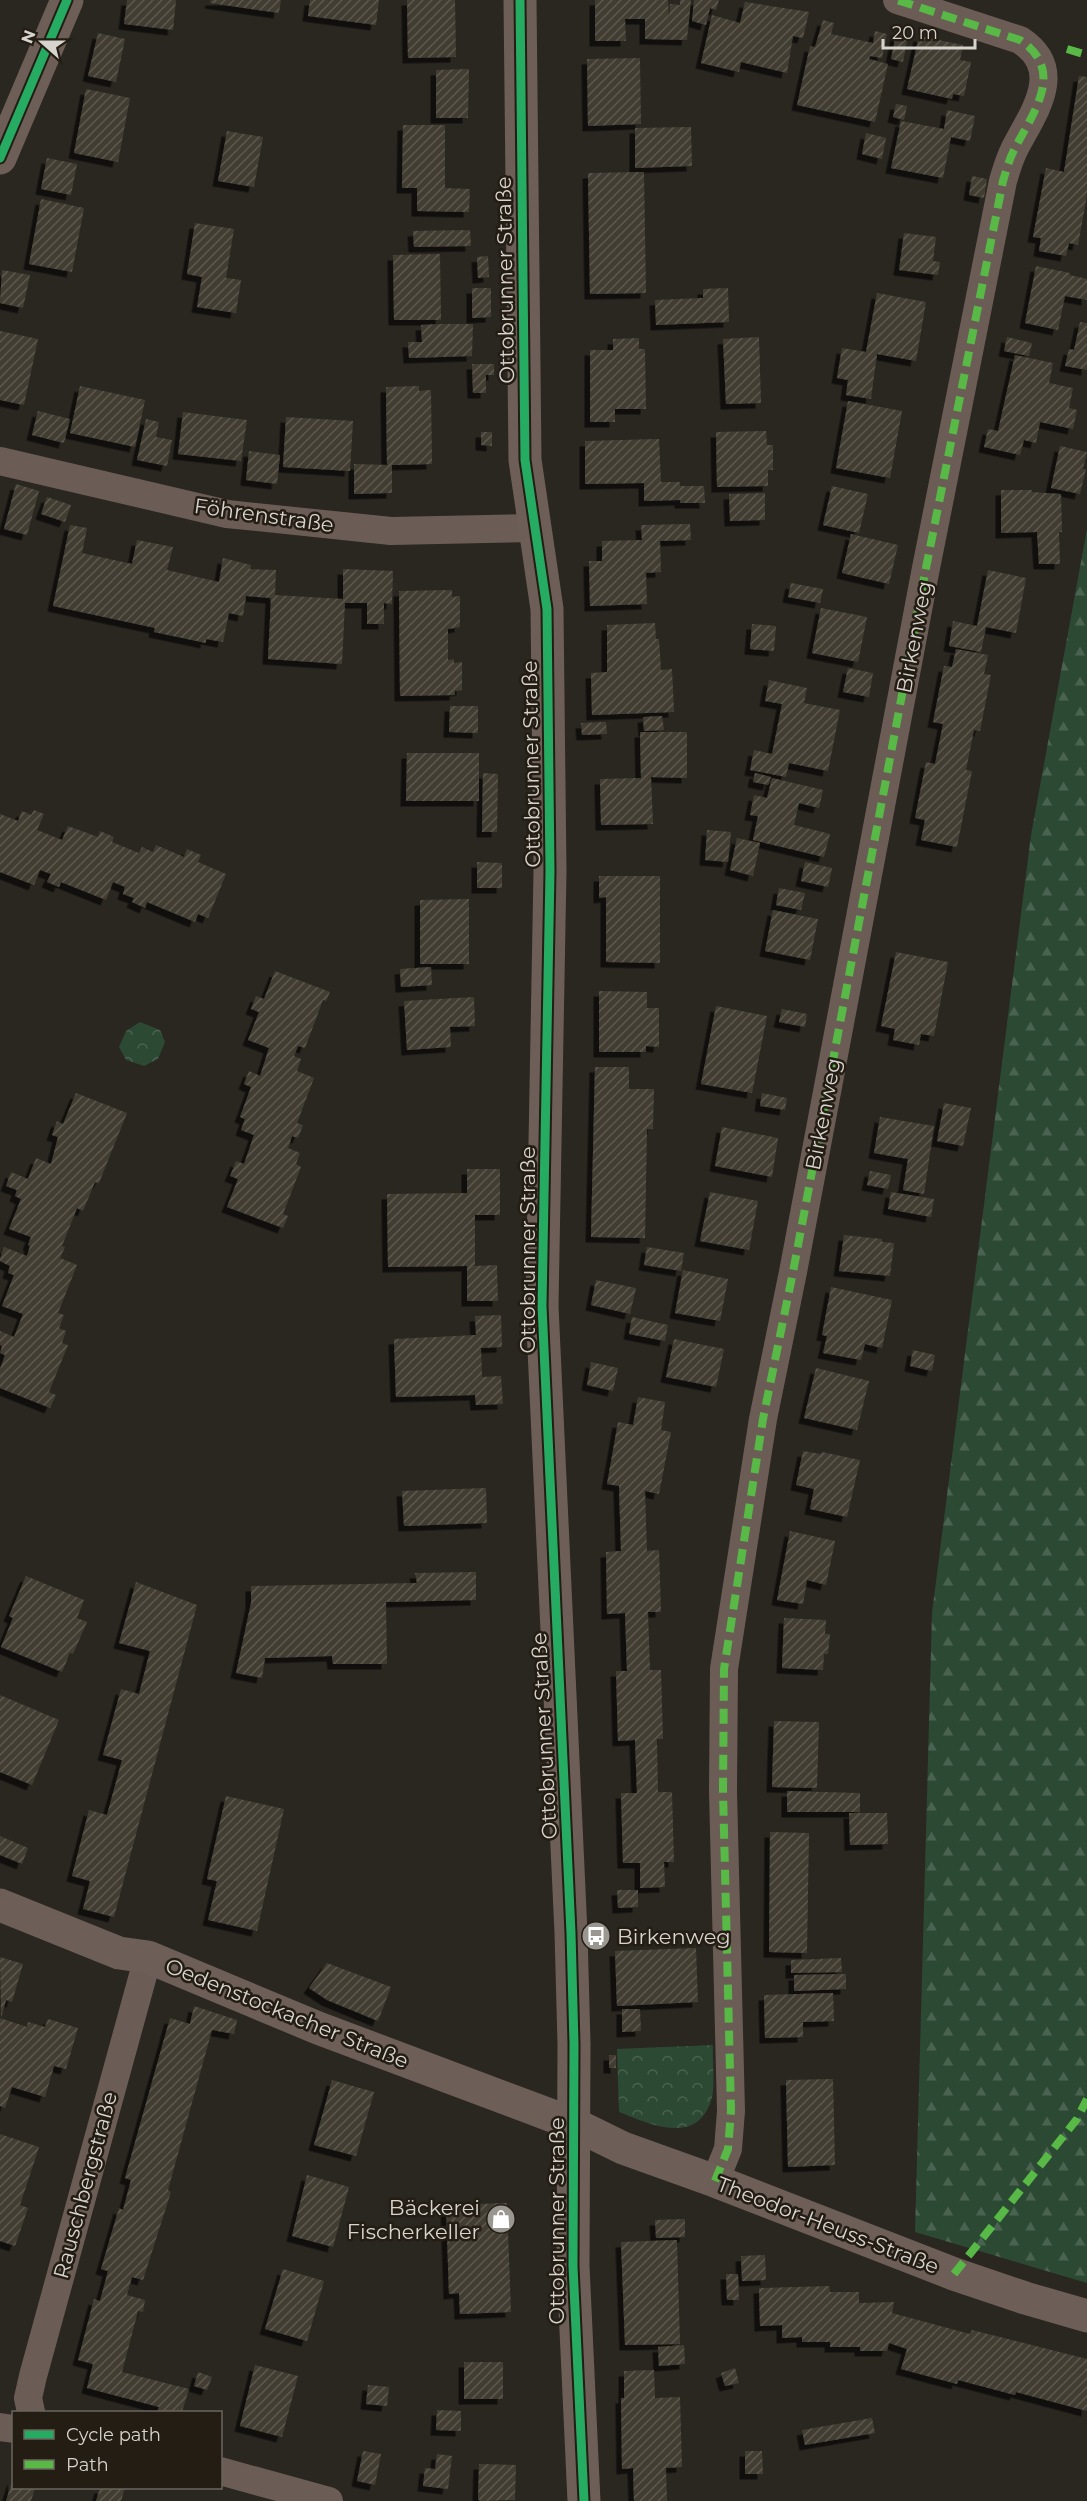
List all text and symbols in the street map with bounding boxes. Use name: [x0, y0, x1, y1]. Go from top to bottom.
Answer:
north arrow: [12, 12, 72, 72]
scale bar: [883, 12, 974, 50]
text: 20 m: [892, 22, 938, 44]
text: N: [17, 27, 40, 46]
street label: Ottobrunner Straße: [491, 176, 519, 384]
street label: Föhrenstraße: [193, 493, 335, 537]
street label: Birkenweg: [891, 579, 937, 695]
street label: Ottobrunner Straße: [517, 660, 545, 868]
street label: Birkenweg: [800, 1056, 846, 1172]
street label: Ottobrunner Straße: [515, 1146, 540, 1354]
street label: Ottobrunner Straße: [526, 1632, 562, 1840]
bus stop icon: Birkenweg: [580, 1920, 612, 1952]
place label: Birkenweg: [617, 1924, 731, 1949]
street label: Oedenstockacher Straße: [162, 1953, 412, 2073]
street label: Rauschbergstraße: [48, 2089, 122, 2281]
street label: Ottobrunner Straße: [544, 2117, 569, 2325]
street label: Theodor-Heuss-Straße: [713, 2171, 943, 2279]
place label: Bäckerei Fischerkeller: [347, 2195, 480, 2244]
shop icon: Bäckerei Fischerkeller: [485, 2203, 517, 2235]
legend: [12, 2411, 222, 2489]
text: Cycle path: [66, 2424, 161, 2446]
text: Path: [66, 2454, 109, 2476]

